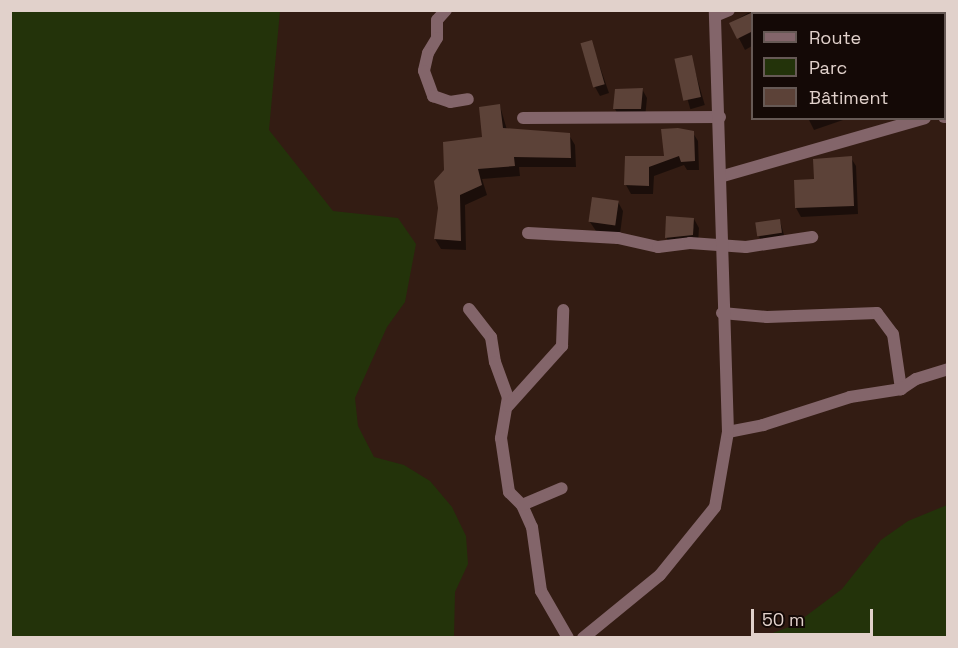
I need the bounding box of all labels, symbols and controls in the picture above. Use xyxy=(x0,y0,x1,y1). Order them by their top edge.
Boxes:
legend xyxy=(751,12,946,120)
text: Route xyxy=(809,26,861,49)
text: Parc xyxy=(809,56,847,79)
text: Bâtiment xyxy=(809,86,889,109)
scale bar xyxy=(754,597,876,635)
text: 50 m xyxy=(762,608,804,631)

